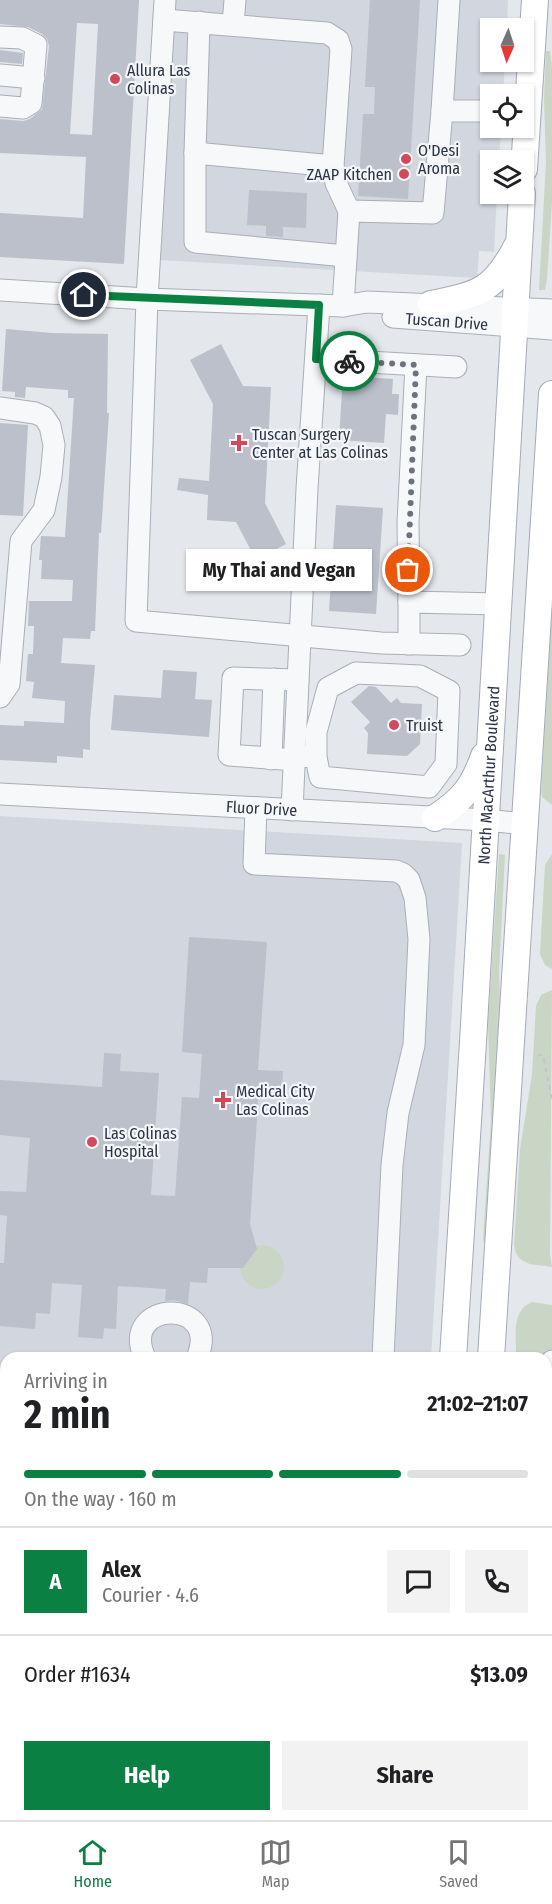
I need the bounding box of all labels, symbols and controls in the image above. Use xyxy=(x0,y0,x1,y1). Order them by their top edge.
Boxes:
north arrow xyxy=(480,18,534,72)
map controls xyxy=(480,18,534,204)
place label: Allura Las Colinas xyxy=(127,61,191,98)
marker: Allura Las Colinas xyxy=(108,72,122,86)
button: locate xyxy=(480,84,534,138)
place label: O'Desi Aroma xyxy=(418,141,460,178)
button: layers xyxy=(480,150,534,204)
marker: O'Desi Aroma xyxy=(399,152,413,166)
place label: ZAAP Kitchen xyxy=(306,165,392,184)
marker: ZAAP Kitchen xyxy=(397,167,411,181)
pin xyxy=(58,269,109,320)
icon: home xyxy=(67,278,100,311)
street label: Tuscan Drive xyxy=(405,309,489,334)
courier xyxy=(319,331,379,391)
icon: bike xyxy=(333,345,366,378)
place label: Tuscan Surgery Center at Las Colinas xyxy=(252,425,388,462)
marker: Tuscan Surgery Center at Las Colinas xyxy=(230,434,248,452)
pin xyxy=(382,544,433,595)
callout: My Thai and Vegan xyxy=(186,549,372,591)
icon: bag xyxy=(391,553,424,586)
text: My Thai and Vegan xyxy=(202,558,356,582)
street label: North MacArthur Boulevard xyxy=(474,685,504,865)
place label: Truist xyxy=(406,716,444,735)
marker: Truist xyxy=(387,718,401,732)
street label: Fluor Drive xyxy=(226,797,298,820)
place label: Medical City Las Colinas xyxy=(236,1082,316,1119)
marker: Medical City Las Colinas xyxy=(214,1091,232,1109)
place label: Las Colinas Hospital xyxy=(104,1124,177,1161)
marker: Las Colinas Hospital xyxy=(85,1135,99,1149)
text: Arriving in xyxy=(24,1369,108,1393)
text: 21:02–21:07 xyxy=(427,1390,528,1417)
text: 2 min xyxy=(24,1392,110,1438)
text: On the way · 160 m xyxy=(24,1487,177,1511)
button: chat xyxy=(387,1550,450,1613)
button: phone xyxy=(465,1550,528,1613)
text: Alex xyxy=(102,1556,141,1583)
text: A xyxy=(50,1568,61,1595)
text: Courier · 4.6 xyxy=(102,1583,199,1607)
text: Order #1634 xyxy=(24,1661,131,1688)
text: $13.09 xyxy=(470,1661,528,1688)
button: Help xyxy=(24,1741,270,1810)
button: Share xyxy=(282,1741,528,1810)
tab: Home xyxy=(74,1836,112,1891)
tab: Map xyxy=(259,1836,292,1891)
tab: Saved xyxy=(439,1836,478,1891)

